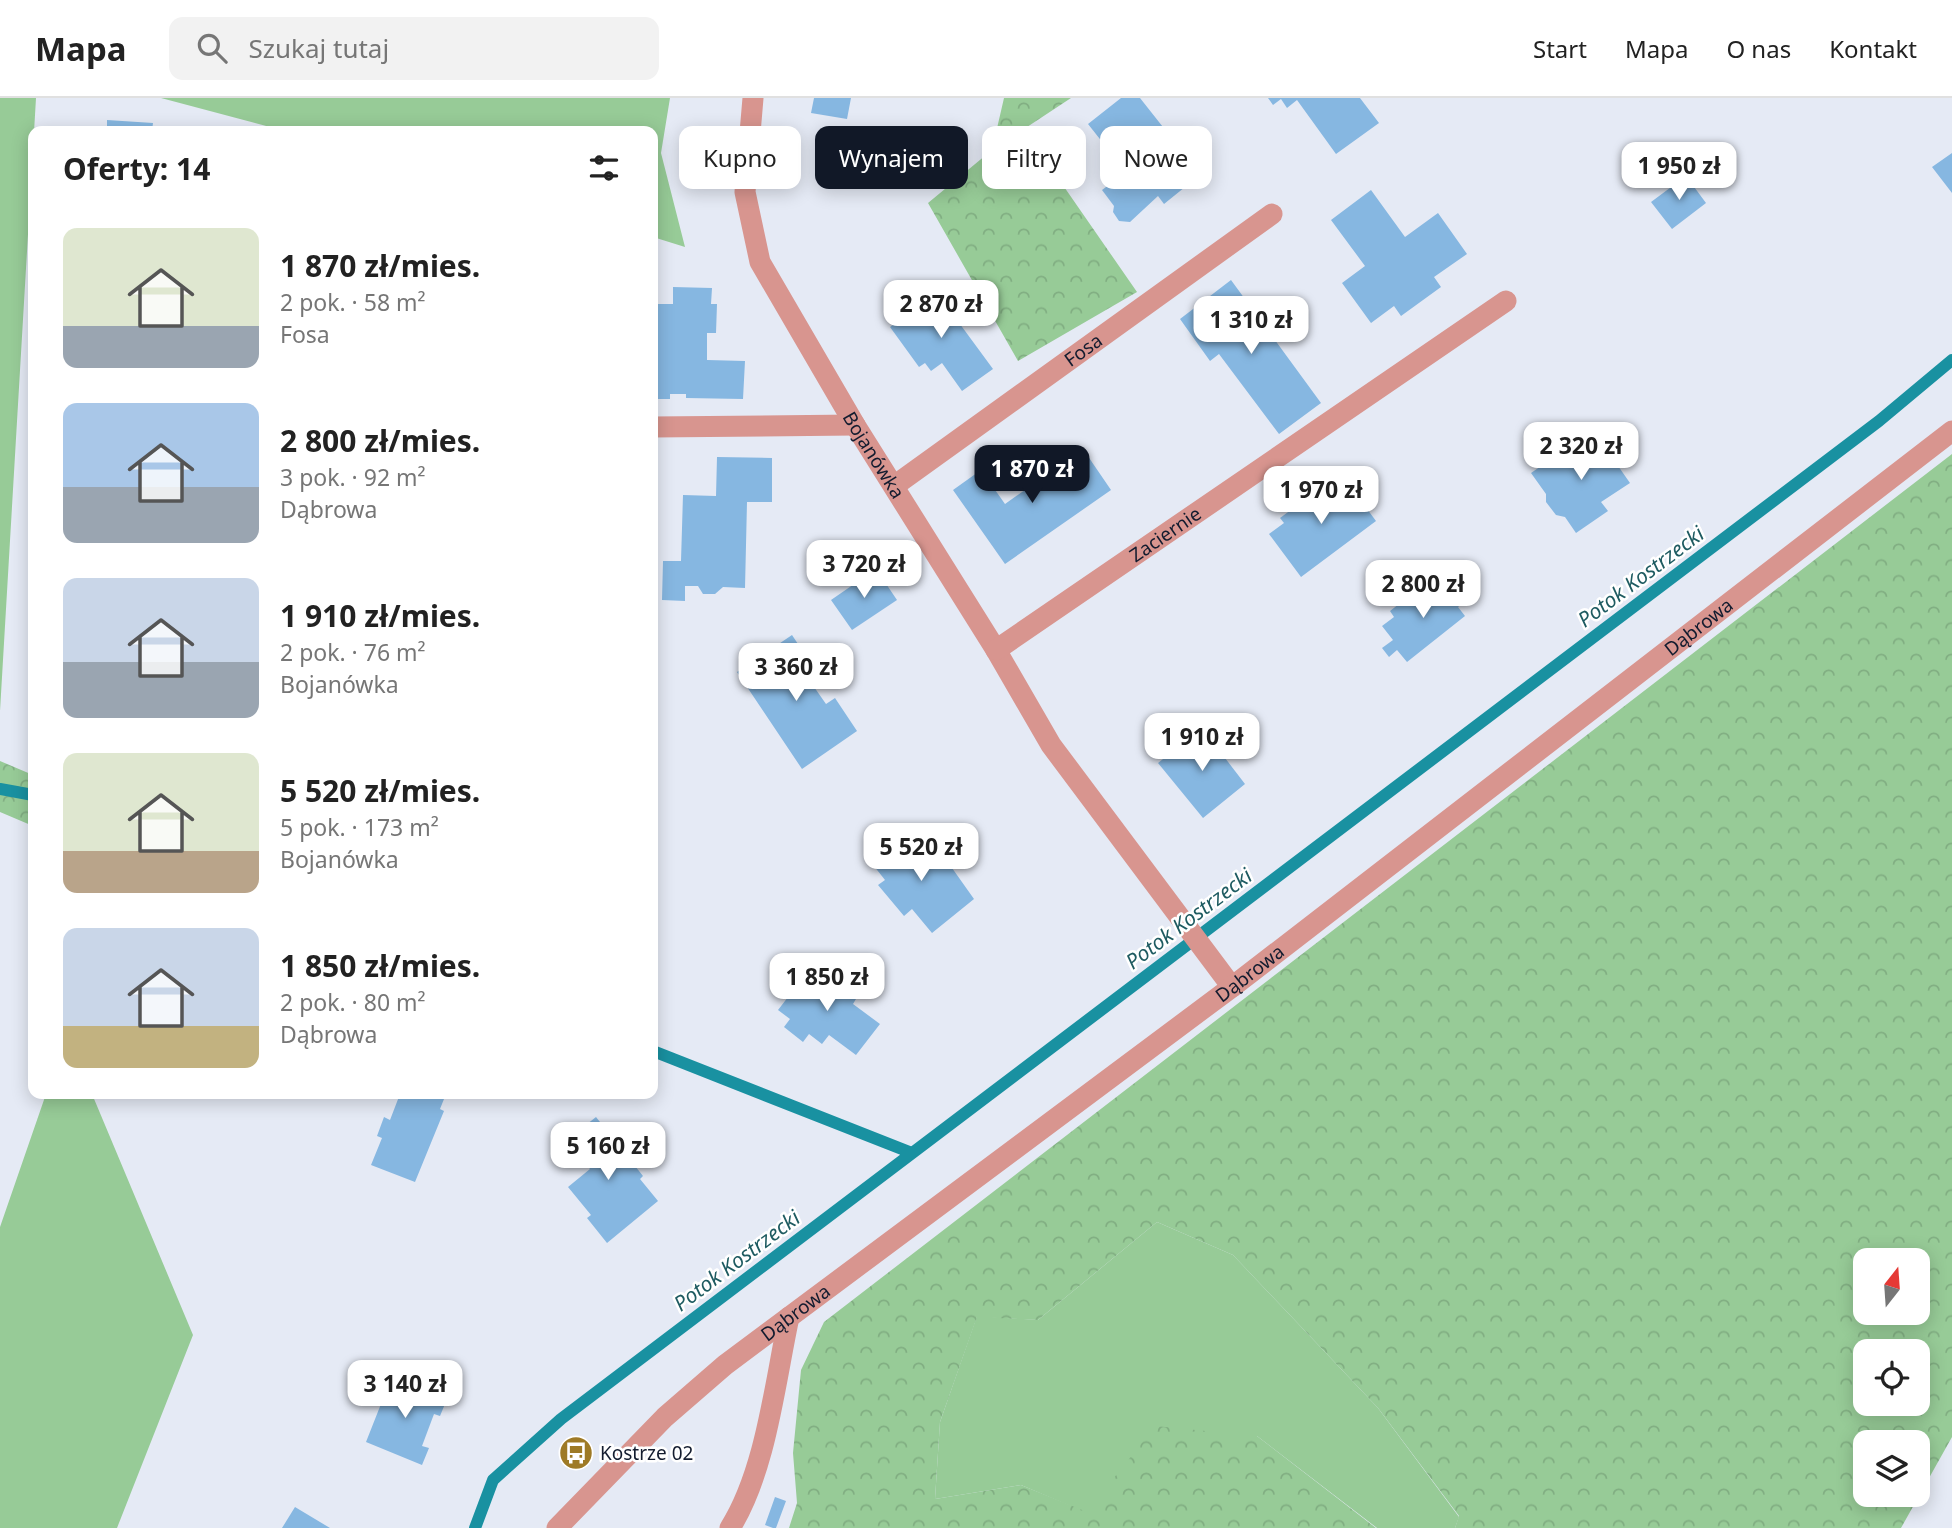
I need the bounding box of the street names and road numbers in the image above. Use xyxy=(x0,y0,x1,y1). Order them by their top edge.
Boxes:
street label: Fosa xyxy=(1059,327,1107,372)
street label: Bojanówka xyxy=(837,407,911,503)
street label: Zaciernie xyxy=(1124,500,1206,568)
street label: Dąbrowa xyxy=(1659,592,1738,662)
street label: Dąbrowa xyxy=(1210,938,1289,1008)
street label: Dąbrowa xyxy=(755,1278,835,1347)

